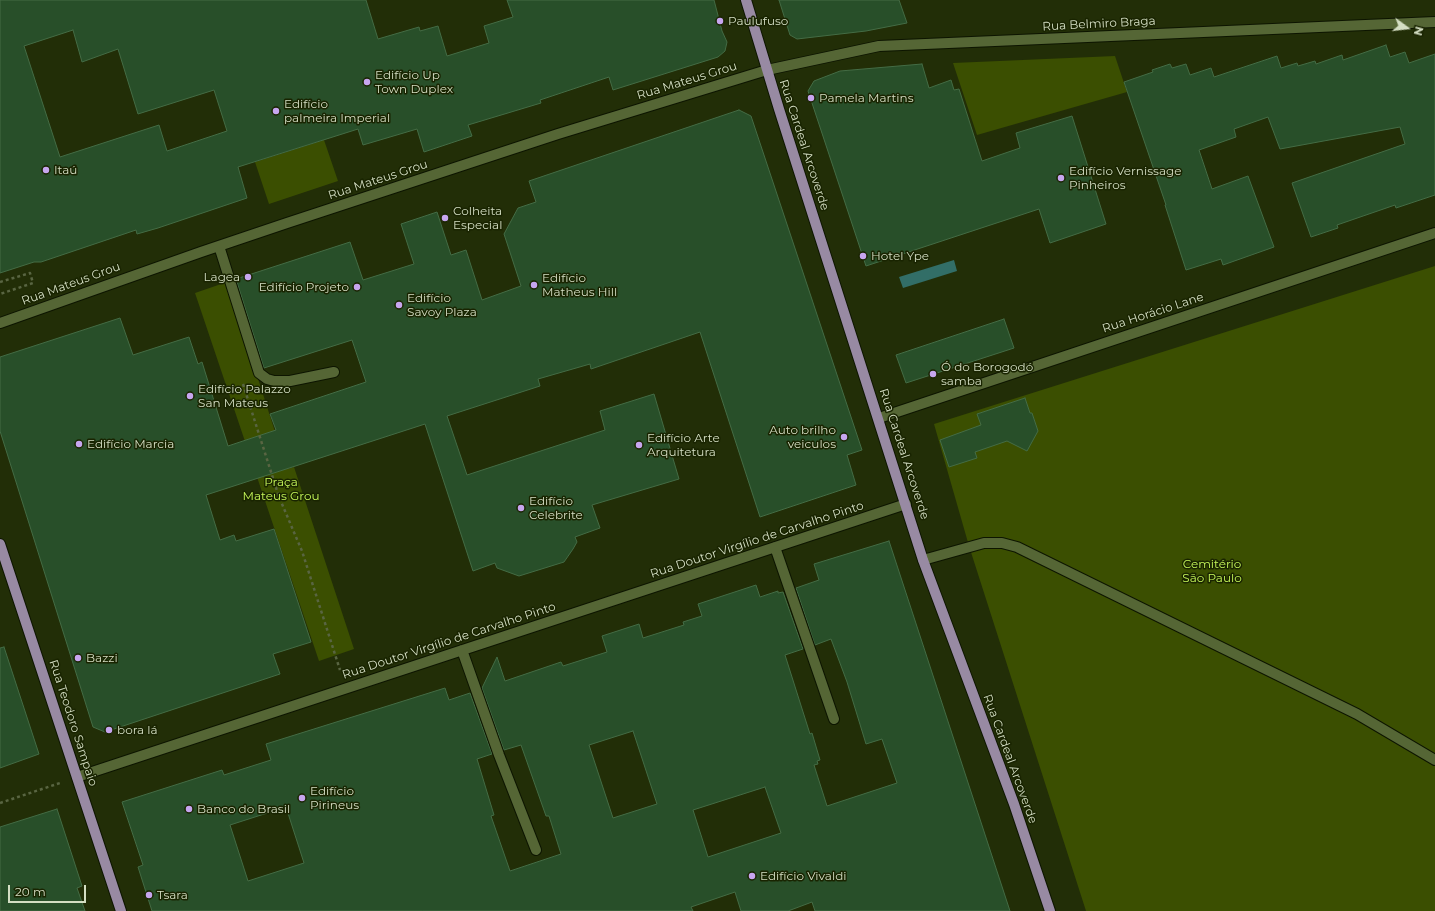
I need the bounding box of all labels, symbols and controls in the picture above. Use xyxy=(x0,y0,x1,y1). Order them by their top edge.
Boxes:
north arrow xyxy=(1387,8,1427,48)
place label: Paulufuso xyxy=(728,14,788,28)
street label: Rua Belmiro Braga xyxy=(1042,14,1156,34)
marker: Paulufuso xyxy=(715,16,725,26)
text: N xyxy=(1411,25,1427,37)
street label: Rua Mateus Grou xyxy=(635,59,739,103)
place label: Edifício Up Town Duplex xyxy=(375,68,453,96)
marker: Edifício Up Town Duplex xyxy=(362,77,372,87)
street label: Rua Cardeal Arcoverde xyxy=(776,78,832,212)
place label: Pamela Martins xyxy=(819,91,914,105)
marker: Pamela Martins xyxy=(806,93,816,103)
place label: Edifício palmeira Imperial xyxy=(284,97,390,125)
marker: Edifício palmeira Imperial xyxy=(271,106,281,116)
street label: Rua Mateus Grou xyxy=(326,157,430,203)
place label: Itaú xyxy=(54,163,77,177)
place label: Edifício Vernissage Pinheiros xyxy=(1069,164,1181,192)
marker: Itaú xyxy=(41,165,51,175)
marker: Edifício Vernissage Pinheiros xyxy=(1056,173,1066,183)
place label: Colheita Especial xyxy=(453,204,502,232)
marker: Colheita Especial xyxy=(440,213,450,223)
place label: Hotel Ype xyxy=(871,249,929,263)
marker: Hotel Ype xyxy=(858,251,868,261)
street label: Rua Mateus Grou xyxy=(20,259,122,309)
place label: Lagea xyxy=(203,270,240,284)
place label: Edifício Matheus Hill xyxy=(542,271,617,299)
marker: Lagea xyxy=(243,272,253,282)
place label: Edifício Projeto xyxy=(259,280,349,294)
marker: Edifício Matheus Hill xyxy=(529,280,539,290)
marker: Edifício Projeto xyxy=(352,282,362,292)
street label: Rua Horácio Lane xyxy=(1101,290,1205,336)
place label: Edifício Savoy Plaza xyxy=(407,291,477,319)
marker: Edifício Savoy Plaza xyxy=(394,300,404,310)
place label: Ó do Borogodó samba xyxy=(941,360,1033,388)
marker: Ó do Borogodó samba xyxy=(928,369,938,379)
place label: Edifício Palazzo San Mateus xyxy=(198,382,291,410)
street label: Rua Cardeal Arcoverde xyxy=(876,387,932,521)
marker: Edifício Palazzo San Mateus xyxy=(185,391,195,401)
place label: Auto brilho veiculos xyxy=(769,423,836,451)
place label: Edifício Arte Arquitetura xyxy=(647,431,720,459)
marker: Auto brilho veiculos xyxy=(839,432,849,442)
place label: Edifício Marcia xyxy=(87,437,174,451)
marker: Edifício Marcia xyxy=(74,439,84,449)
marker: Edifício Arte Arquitetura xyxy=(634,440,644,450)
park label: Praça Mateus Grou xyxy=(242,475,320,503)
place label: Edifício Celebrite xyxy=(529,494,583,522)
street label: Rua Doutor Virgílio de Carvalho Pinto xyxy=(648,499,866,581)
marker: Edifício Celebrite xyxy=(516,503,526,513)
park label: Cemitério São Paulo xyxy=(1182,557,1242,585)
street label: Rua Doutor Virgílio de Carvalho Pinto xyxy=(340,600,558,682)
place label: Bazzi xyxy=(86,651,118,665)
marker: Bazzi xyxy=(73,653,83,663)
street label: Rua Teodoro Sampaio xyxy=(46,658,100,788)
street label: Rua Cardeal Arcoverde xyxy=(980,692,1040,826)
place label: bora lá xyxy=(117,723,158,737)
marker: bora lá xyxy=(104,725,114,735)
place label: Edifício Pirineus xyxy=(310,784,359,812)
marker: Edifício Pirineus xyxy=(297,793,307,803)
place label: Banco do Brasil xyxy=(197,802,290,816)
marker: Banco do Brasil xyxy=(184,804,194,814)
place label: Edifício Vivaldi xyxy=(760,869,846,883)
marker: Edifício Vivaldi xyxy=(747,871,757,881)
scale bar xyxy=(10,877,88,903)
text: 20 m xyxy=(15,884,46,899)
place label: Tsara xyxy=(157,888,188,902)
marker: Tsara xyxy=(144,890,154,900)

